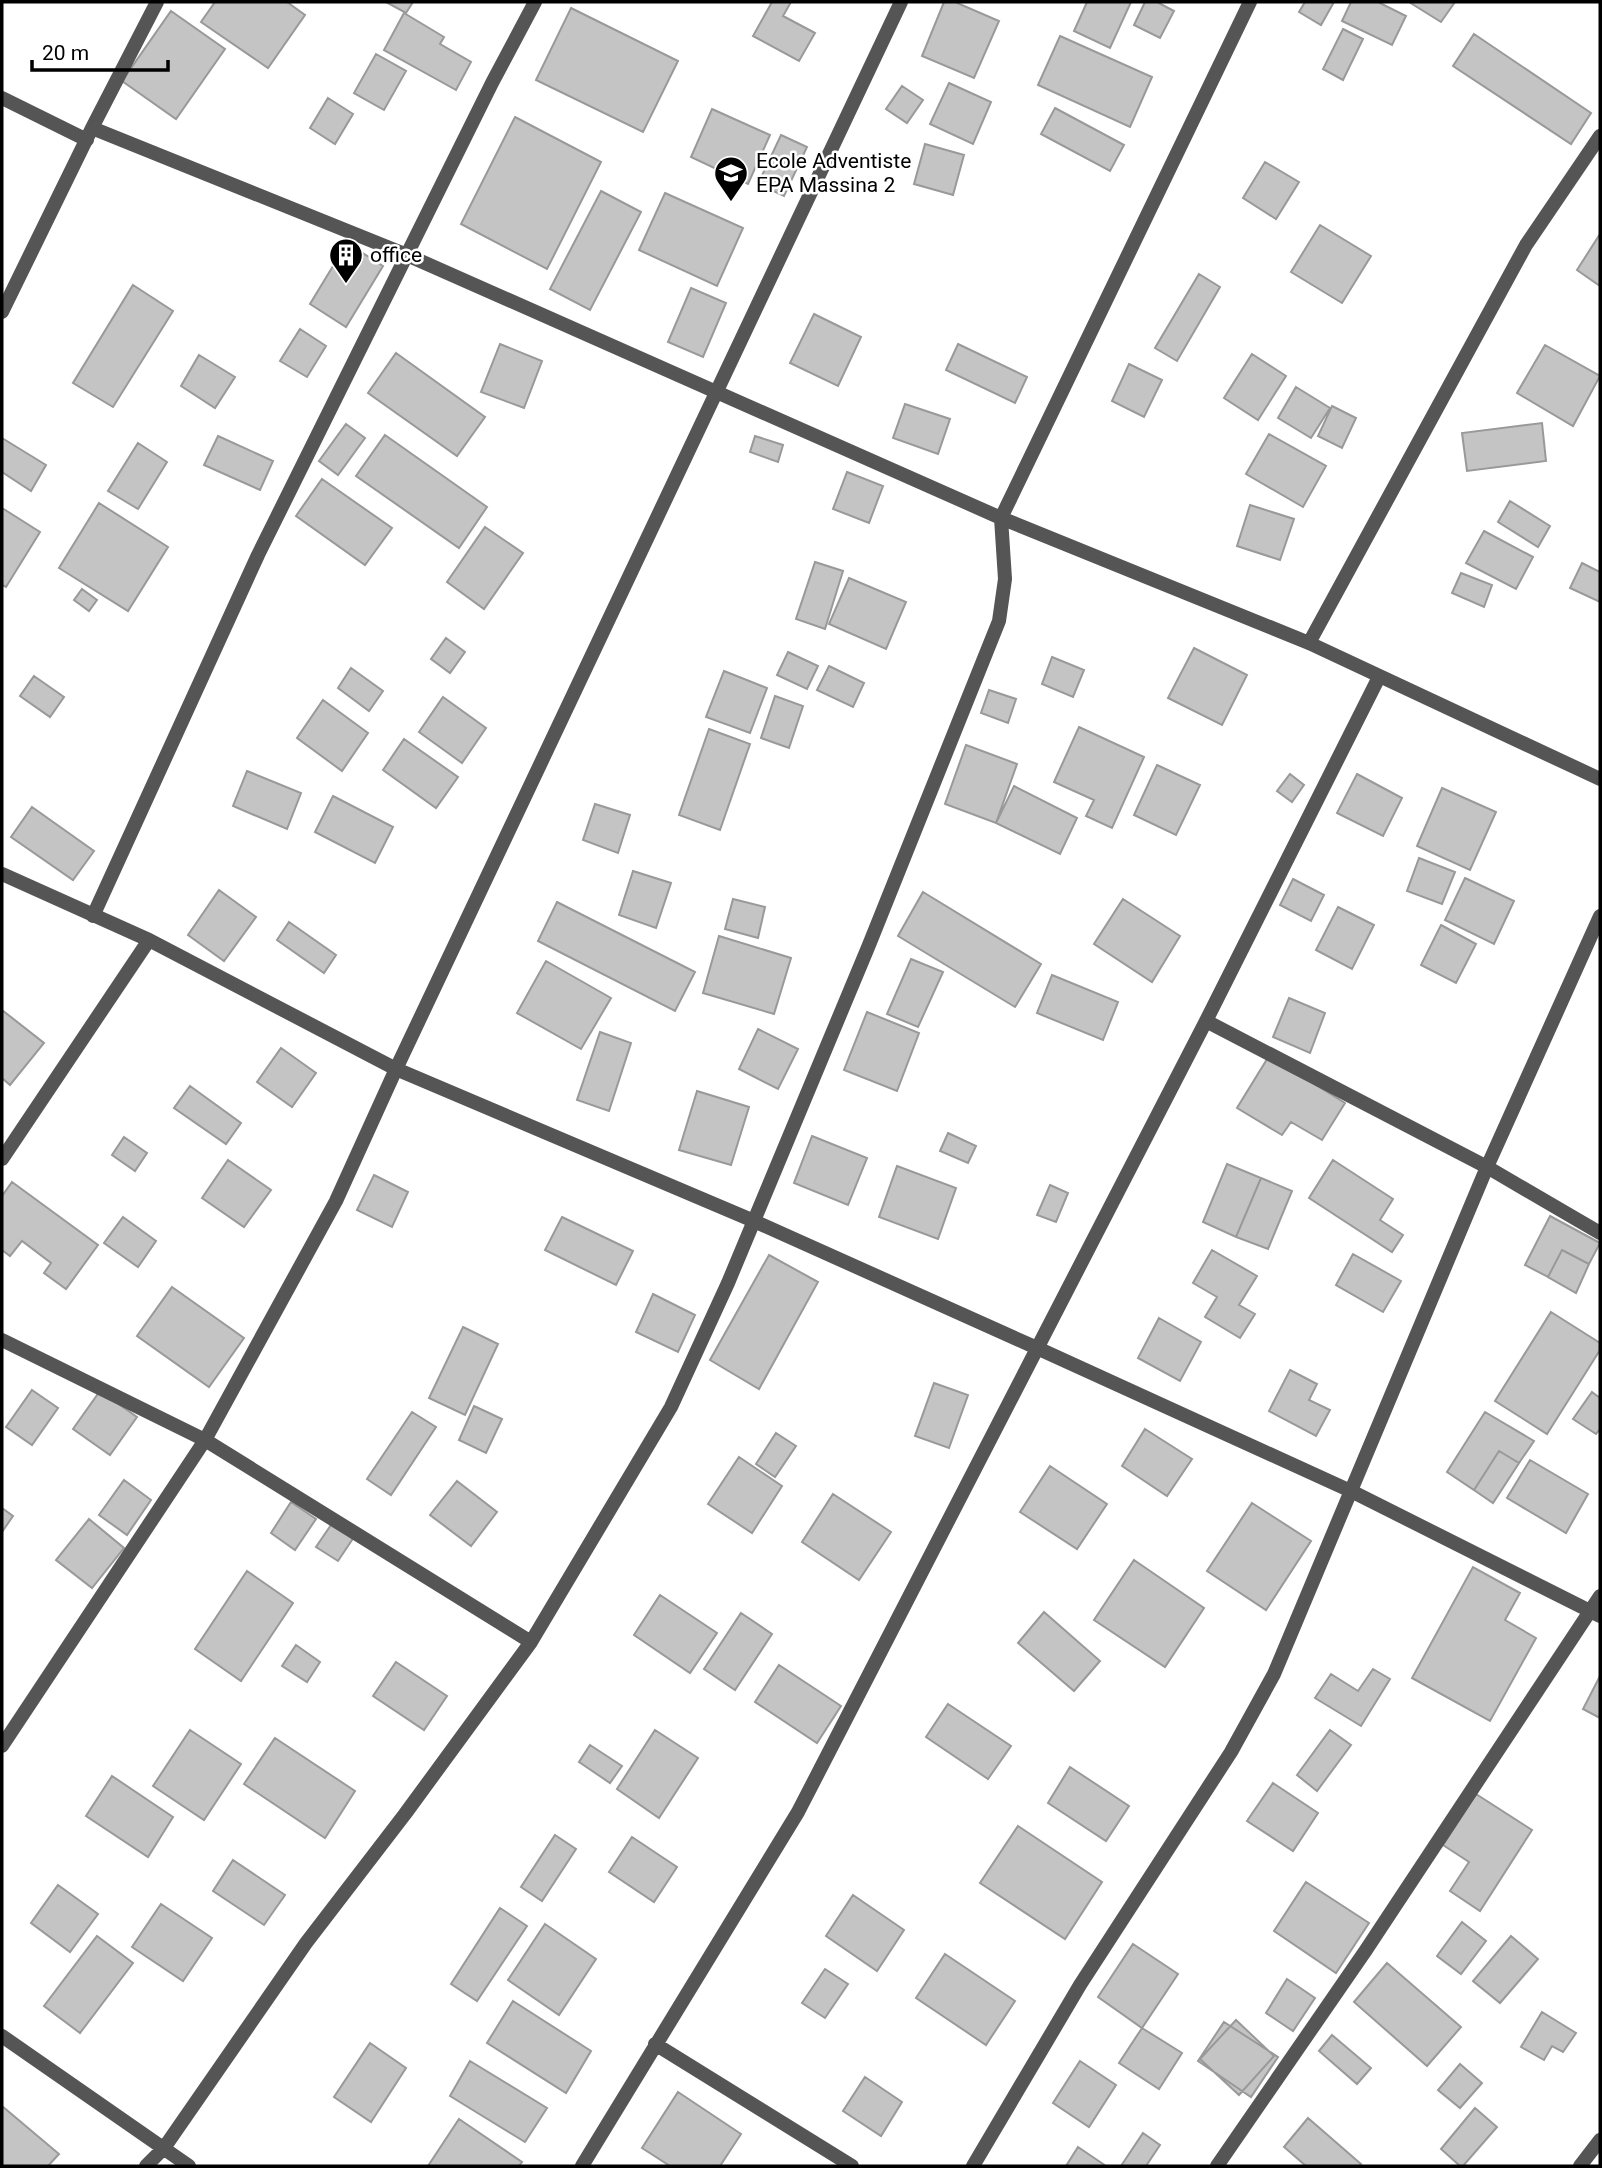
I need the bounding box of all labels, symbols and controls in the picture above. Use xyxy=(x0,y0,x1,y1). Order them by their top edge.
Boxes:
scale bar xyxy=(32,28,168,72)
text: 20 m xyxy=(42,41,89,65)
place label: Ecole Adventiste EPA Massina 2 xyxy=(756,149,911,197)
school or university icon: Ecole Adventiste EPA Massina 2 xyxy=(712,154,750,203)
building icon: office xyxy=(327,236,365,285)
place label: office xyxy=(370,243,422,267)

